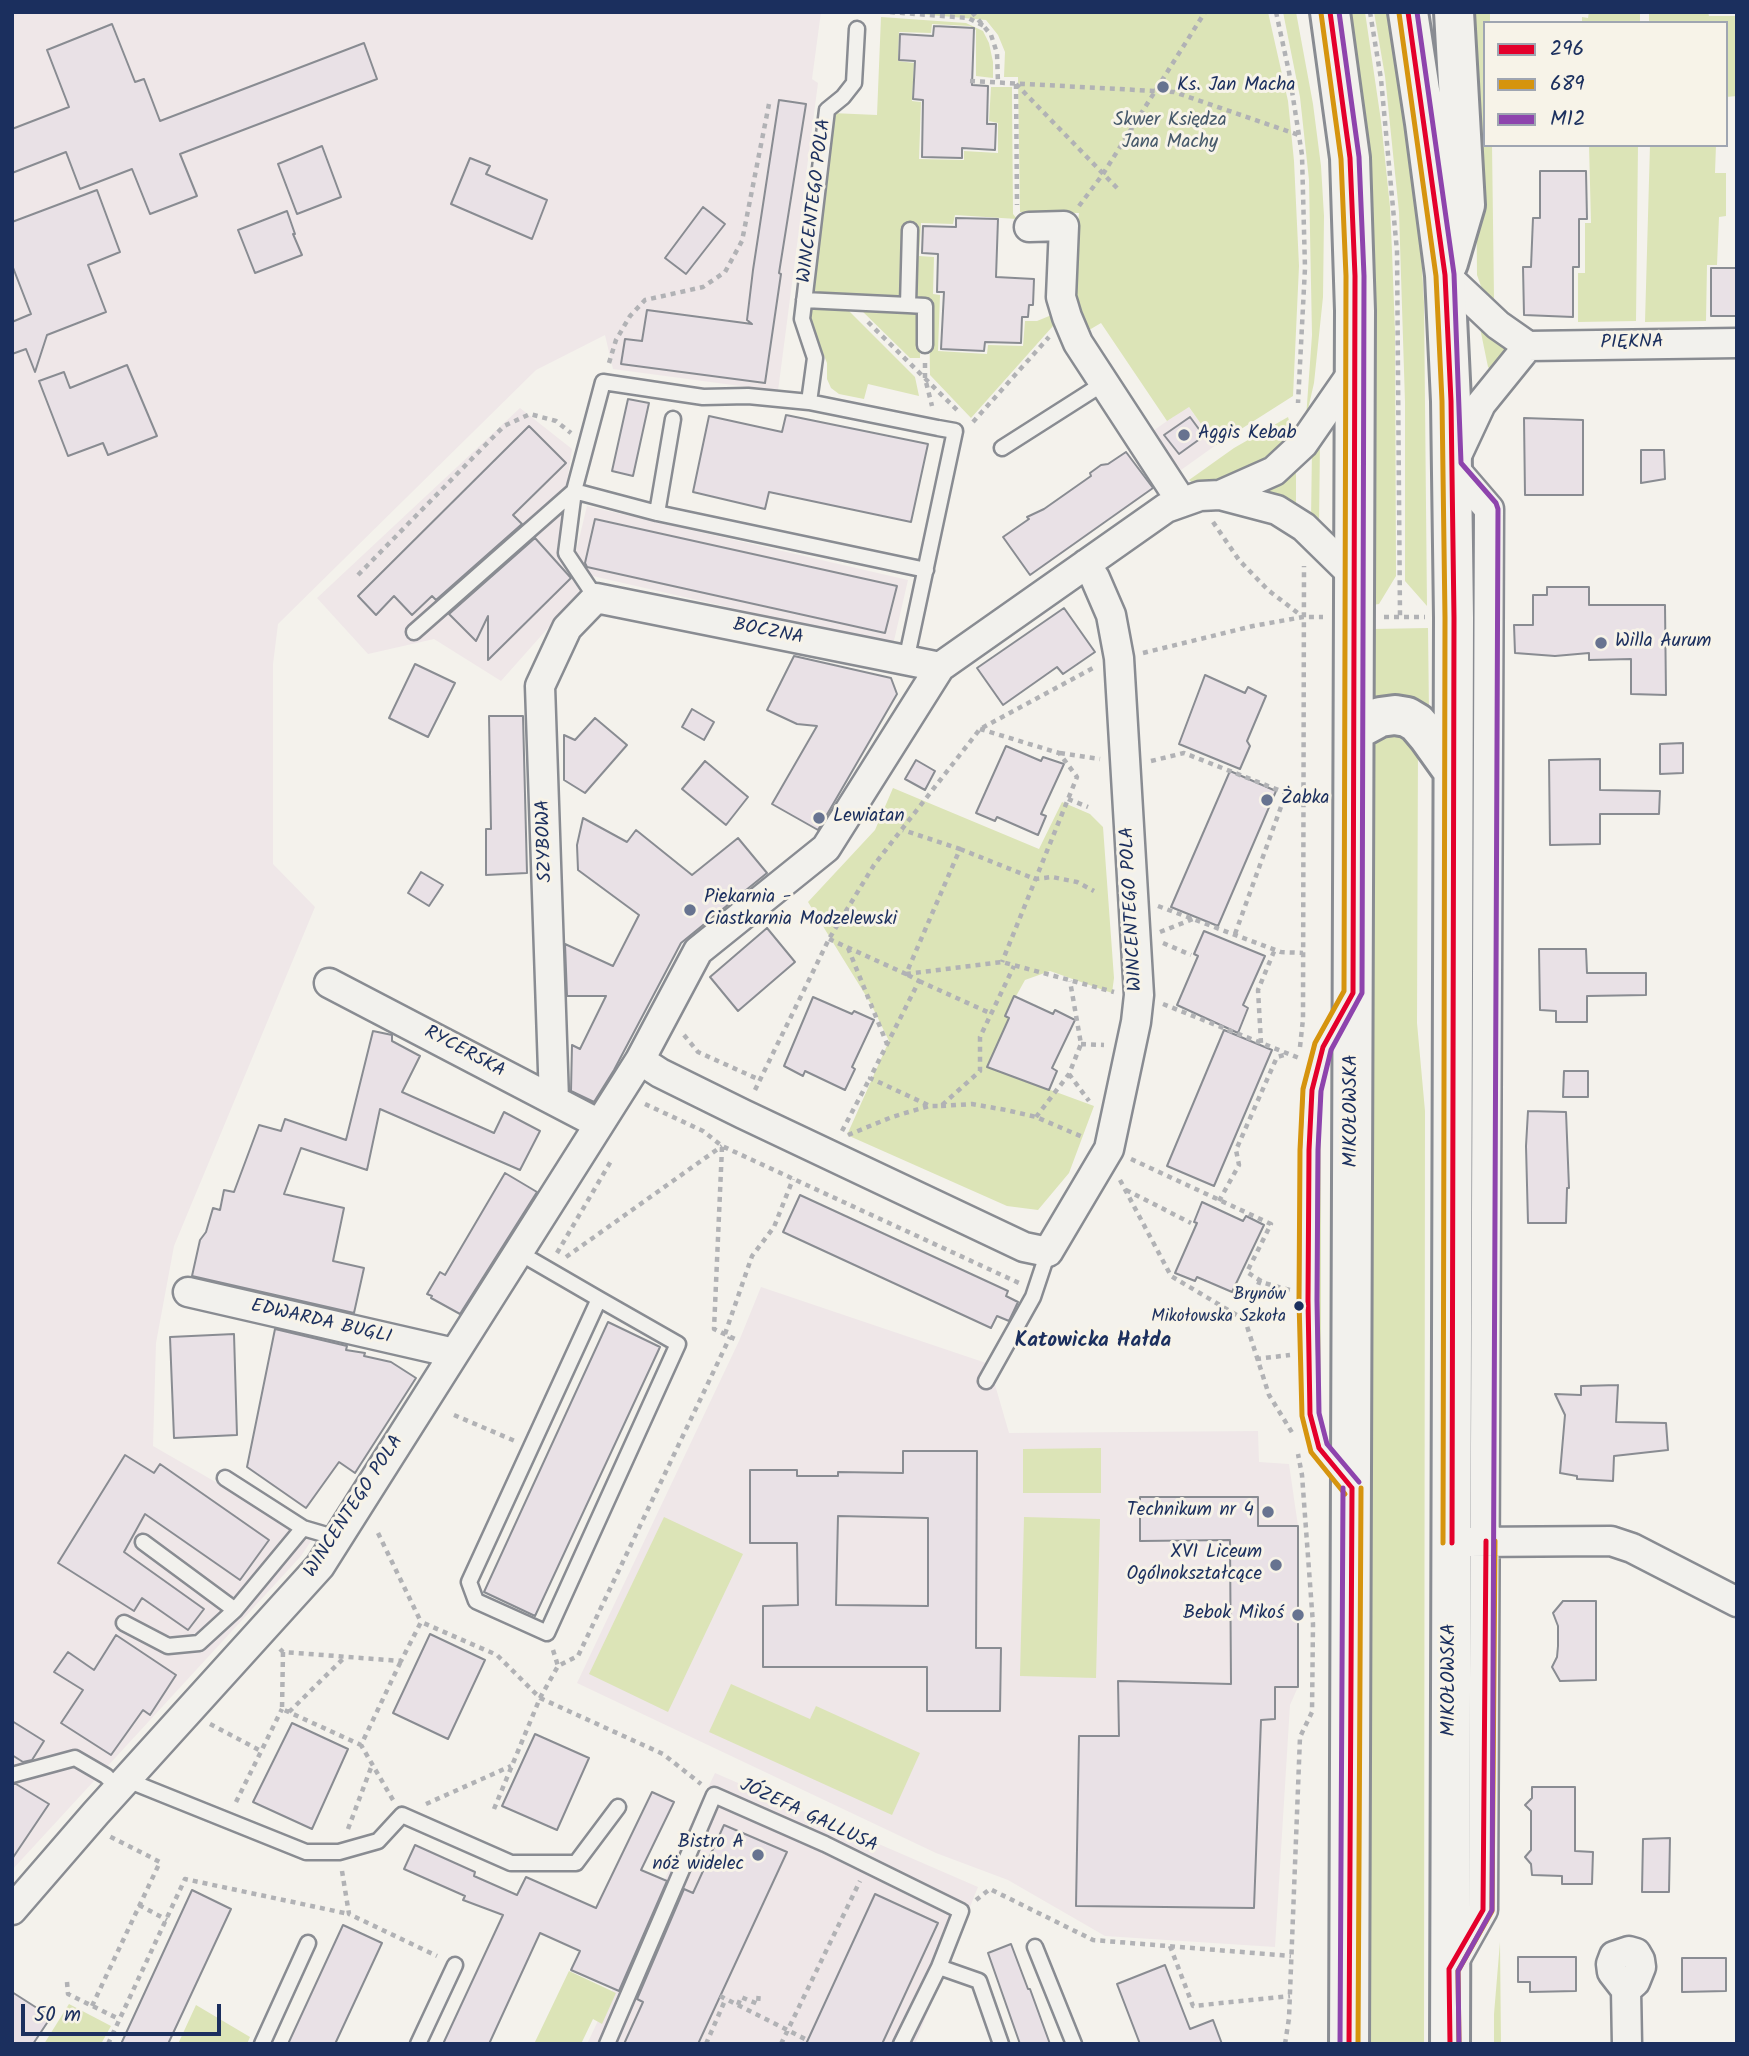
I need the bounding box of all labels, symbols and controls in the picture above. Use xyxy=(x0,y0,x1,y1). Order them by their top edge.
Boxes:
legend xyxy=(1483,21,1728,147)
text: 296 xyxy=(1550,33,1584,66)
text: 689 xyxy=(1550,68,1585,101)
place label: Ks. Jan Macha xyxy=(1177,76,1295,98)
marker: Ks. Jan Macha xyxy=(1155,79,1171,95)
text: M12 xyxy=(1550,103,1585,136)
park label: Skwer Księdza Jana Machy xyxy=(1113,111,1227,155)
street label: WINCENTEGO POLA xyxy=(795,118,837,284)
street label: PIĘKNA xyxy=(1600,332,1664,356)
place label: Aggis Kebab xyxy=(1198,424,1296,446)
marker: Aggis Kebab xyxy=(1176,427,1192,443)
street label: BOCZNA xyxy=(731,615,805,651)
place label: Willa Aurum xyxy=(1615,632,1711,654)
marker: Willa Aurum xyxy=(1593,635,1609,651)
place label: Żabka xyxy=(1281,789,1329,811)
marker: Żabka xyxy=(1259,792,1275,808)
street label: SZYBOWA xyxy=(533,799,559,883)
place label: Lewiatan xyxy=(833,807,905,829)
marker: Lewiatan xyxy=(811,810,827,826)
street label: WINCENTEGO POLA xyxy=(1117,826,1149,992)
place label: Piekarnia - Ciastkarnia Modzelewski xyxy=(704,888,897,932)
marker: Piekarnia - Ciastkarnia Modzelewski xyxy=(682,902,698,918)
street label: RYCERSKA xyxy=(420,1022,508,1084)
street label: MIKOŁOWSKA xyxy=(1342,1055,1364,1167)
place label: Brynów Mikołowska Szkoła xyxy=(1151,1286,1286,1326)
street label: EDWARDA BUGLI xyxy=(248,1296,394,1350)
marker: Brynów Mikołowska Szkoła xyxy=(1292,1299,1306,1313)
district label: Katowicka Hałda xyxy=(1015,1329,1171,1355)
street label: WINCENTEGO POLA xyxy=(301,1432,409,1582)
place label: Technikum nr 4 xyxy=(1127,1501,1254,1523)
marker: Technikum nr 4 xyxy=(1260,1504,1276,1520)
place label: XVI Liceum Ogólnokształcące xyxy=(1126,1543,1262,1587)
marker: XVI Liceum Ogólnokształcące xyxy=(1268,1557,1284,1573)
place label: Bebok Mikoś xyxy=(1183,1604,1284,1626)
marker: Bebok Mikoś xyxy=(1290,1607,1306,1623)
street label: MIKOŁOWSKA xyxy=(1440,1624,1462,1736)
street label: JÓZEFA GALLUSA xyxy=(735,1775,881,1859)
place label: Bistro A nóż widelec xyxy=(652,1833,744,1877)
marker: Bistro A nóż widelec xyxy=(750,1847,766,1863)
scale bar xyxy=(24,1990,224,2034)
text: 50 m xyxy=(34,1999,81,2032)

